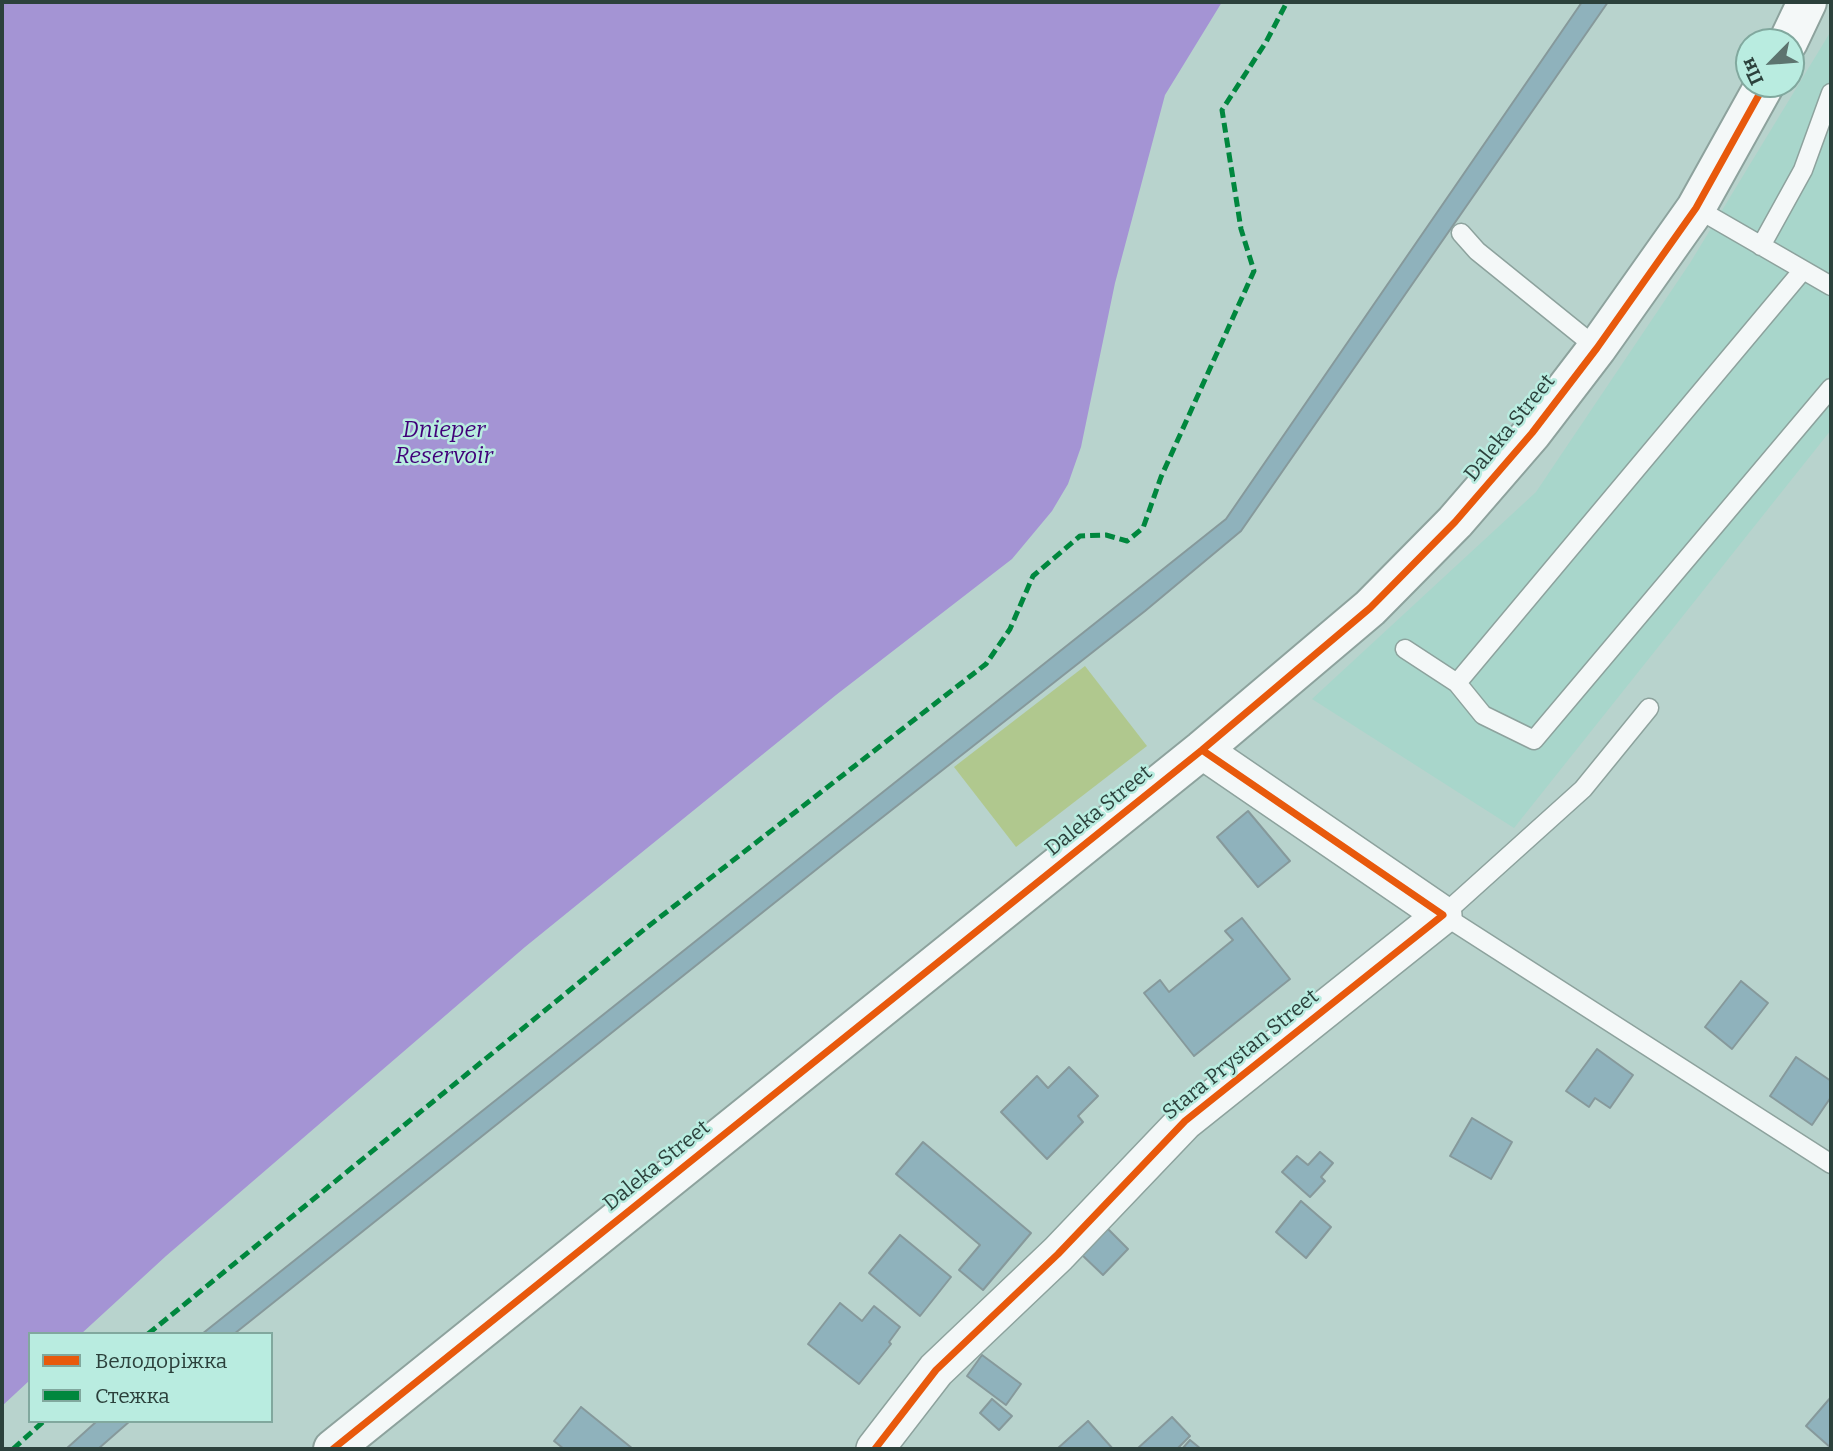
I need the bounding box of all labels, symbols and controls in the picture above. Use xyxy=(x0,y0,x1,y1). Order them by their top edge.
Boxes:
north arrow xyxy=(1735,28,1805,98)
text: Пн xyxy=(1736,54,1769,89)
street label: Daleka Street xyxy=(1459,370,1561,486)
water label: Dnieper Reservoir xyxy=(395,417,493,471)
street label: Daleka Street xyxy=(1041,760,1157,862)
street label: Stara Prystan Street xyxy=(1158,984,1324,1126)
street label: Daleka Street xyxy=(599,1115,715,1217)
legend xyxy=(28,1332,273,1423)
text: Велодоріжка xyxy=(95,1348,227,1374)
text: Стежка xyxy=(95,1383,170,1409)

